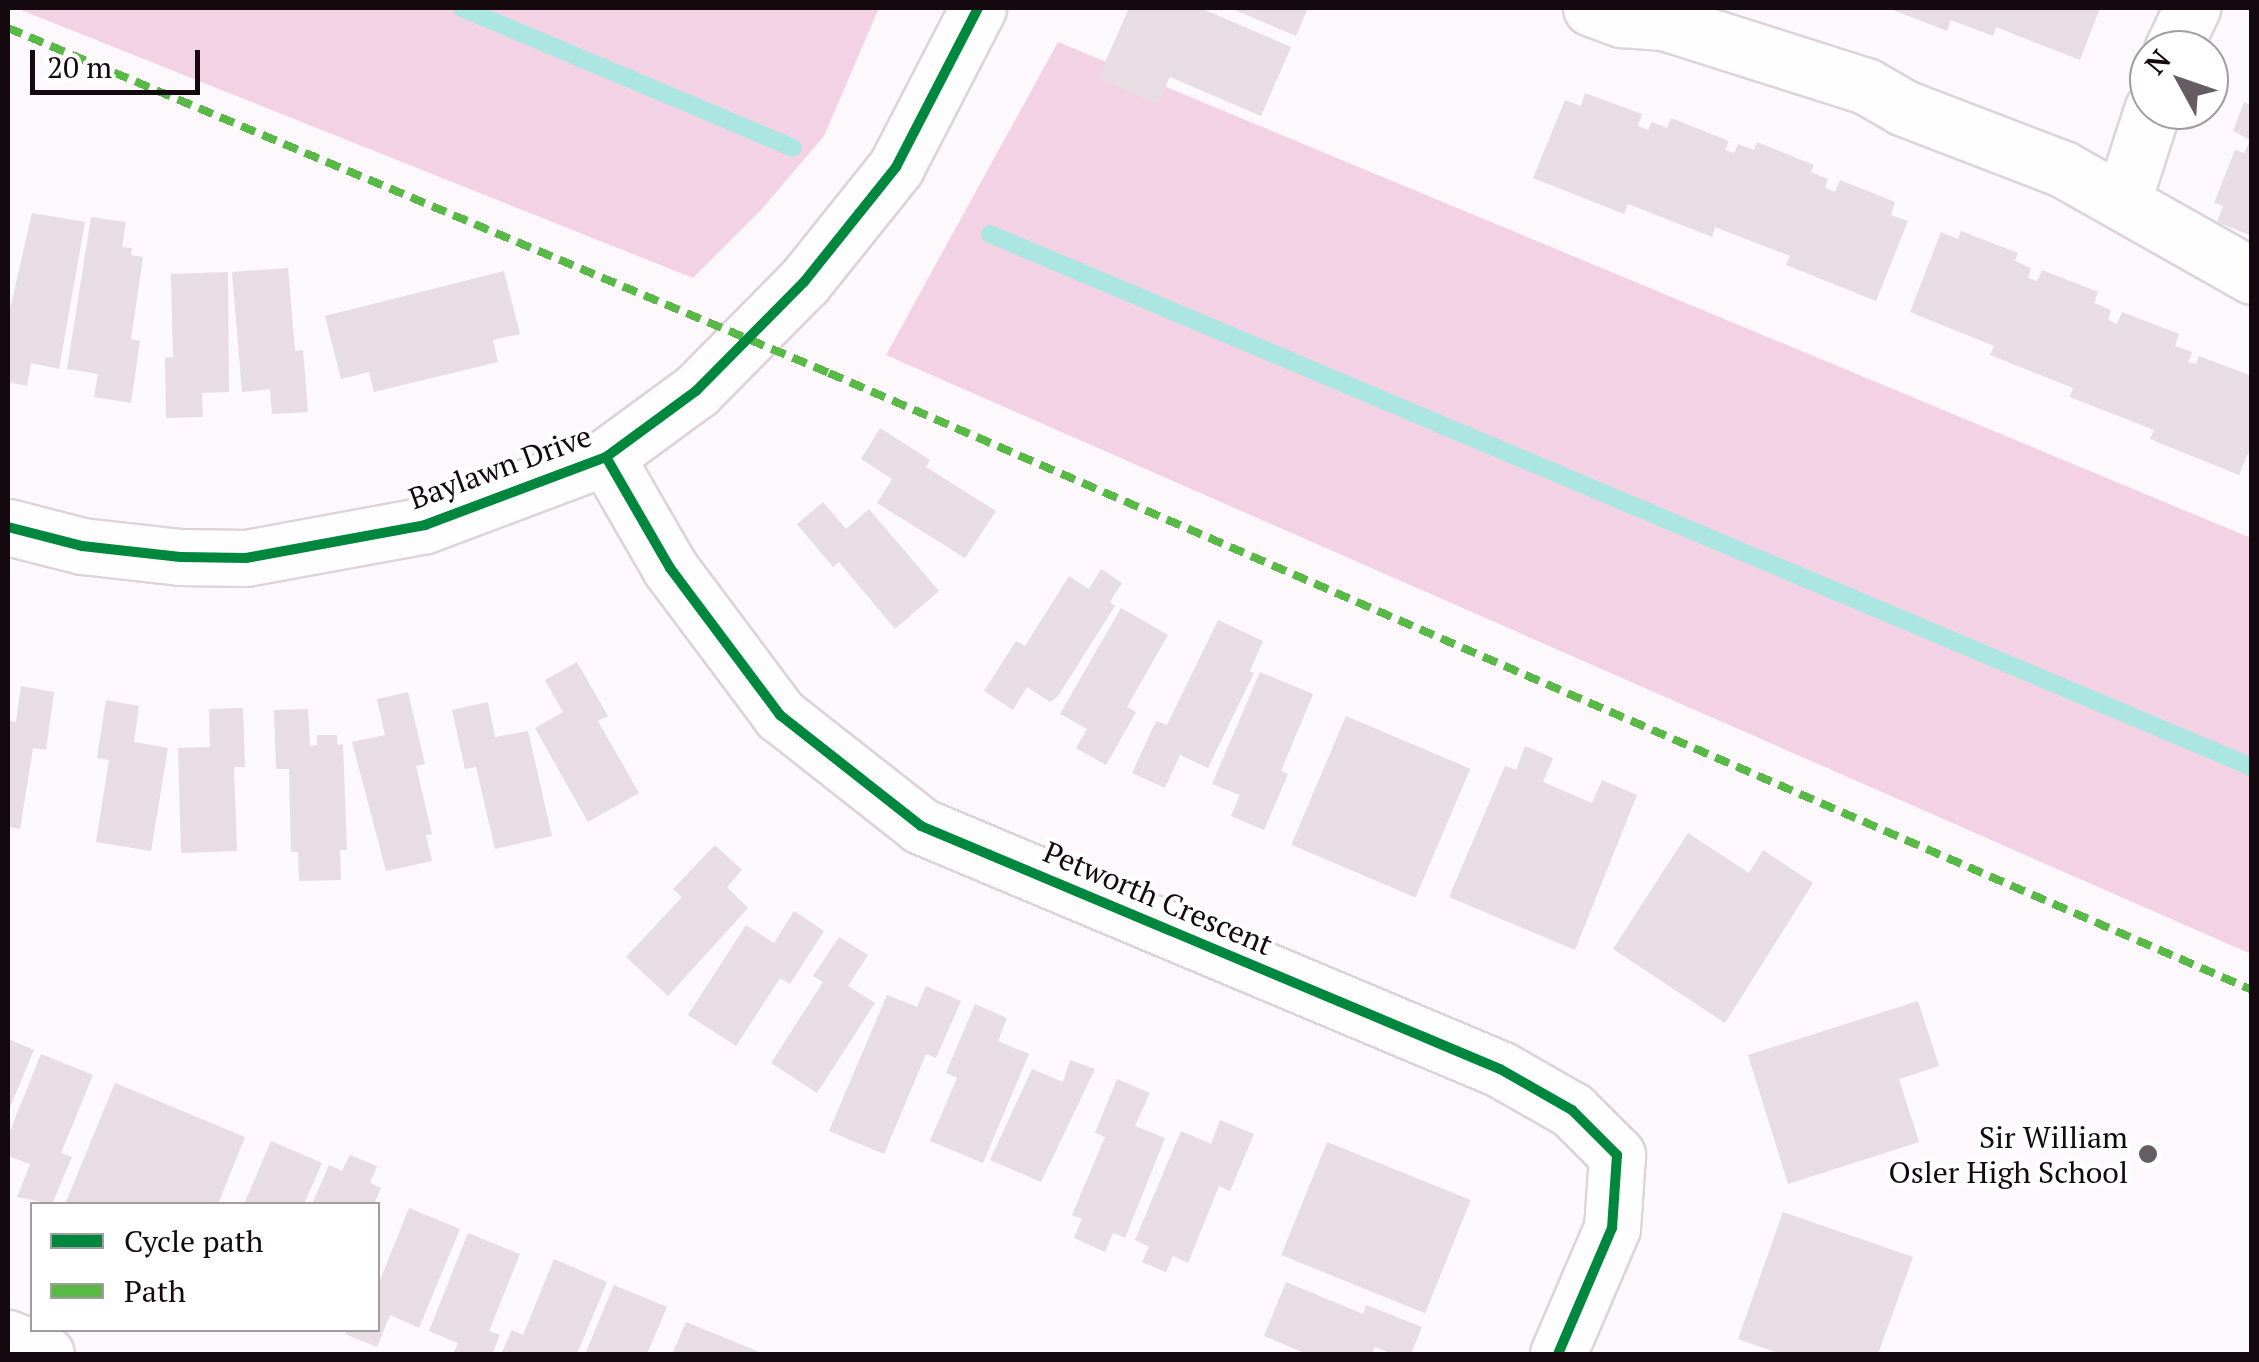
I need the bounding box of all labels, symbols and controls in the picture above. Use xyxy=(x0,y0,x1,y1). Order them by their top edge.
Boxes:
scale bar xyxy=(35,30,205,92)
north arrow xyxy=(2129,30,2229,130)
text: N xyxy=(2136,42,2178,82)
text: 20 m xyxy=(47,47,112,87)
street label: Baylawn Drive xyxy=(404,417,596,517)
street label: Petworth Crescent xyxy=(1038,834,1278,962)
place label: Sir William Osler High School xyxy=(1888,1119,2128,1190)
marker: Sir William Osler High School xyxy=(2137,1143,2159,1165)
legend xyxy=(30,1202,380,1332)
text: Cycle path xyxy=(124,1221,263,1261)
text: Path xyxy=(124,1271,186,1311)

